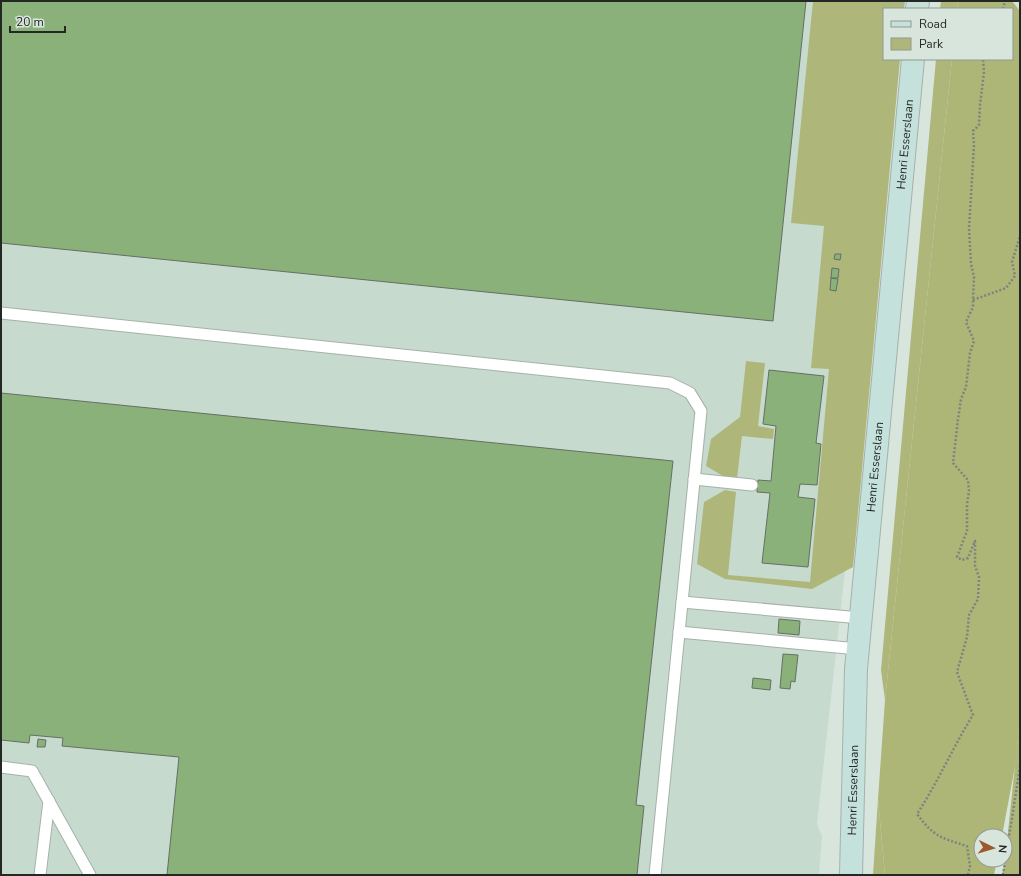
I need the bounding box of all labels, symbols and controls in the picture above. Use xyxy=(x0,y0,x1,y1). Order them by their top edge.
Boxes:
scale bar xyxy=(10,8,65,34)
legend xyxy=(883,8,1013,60)
text: 20 m xyxy=(16,14,44,30)
text: Road xyxy=(919,16,947,32)
text: Park xyxy=(919,36,944,52)
street label: Henri Esserslaan xyxy=(893,99,917,190)
street label: Henri Esserslaan xyxy=(863,421,887,513)
street label: Henri Esserslaan xyxy=(844,745,862,835)
north arrow xyxy=(973,828,1013,868)
text: N xyxy=(995,844,1010,854)

